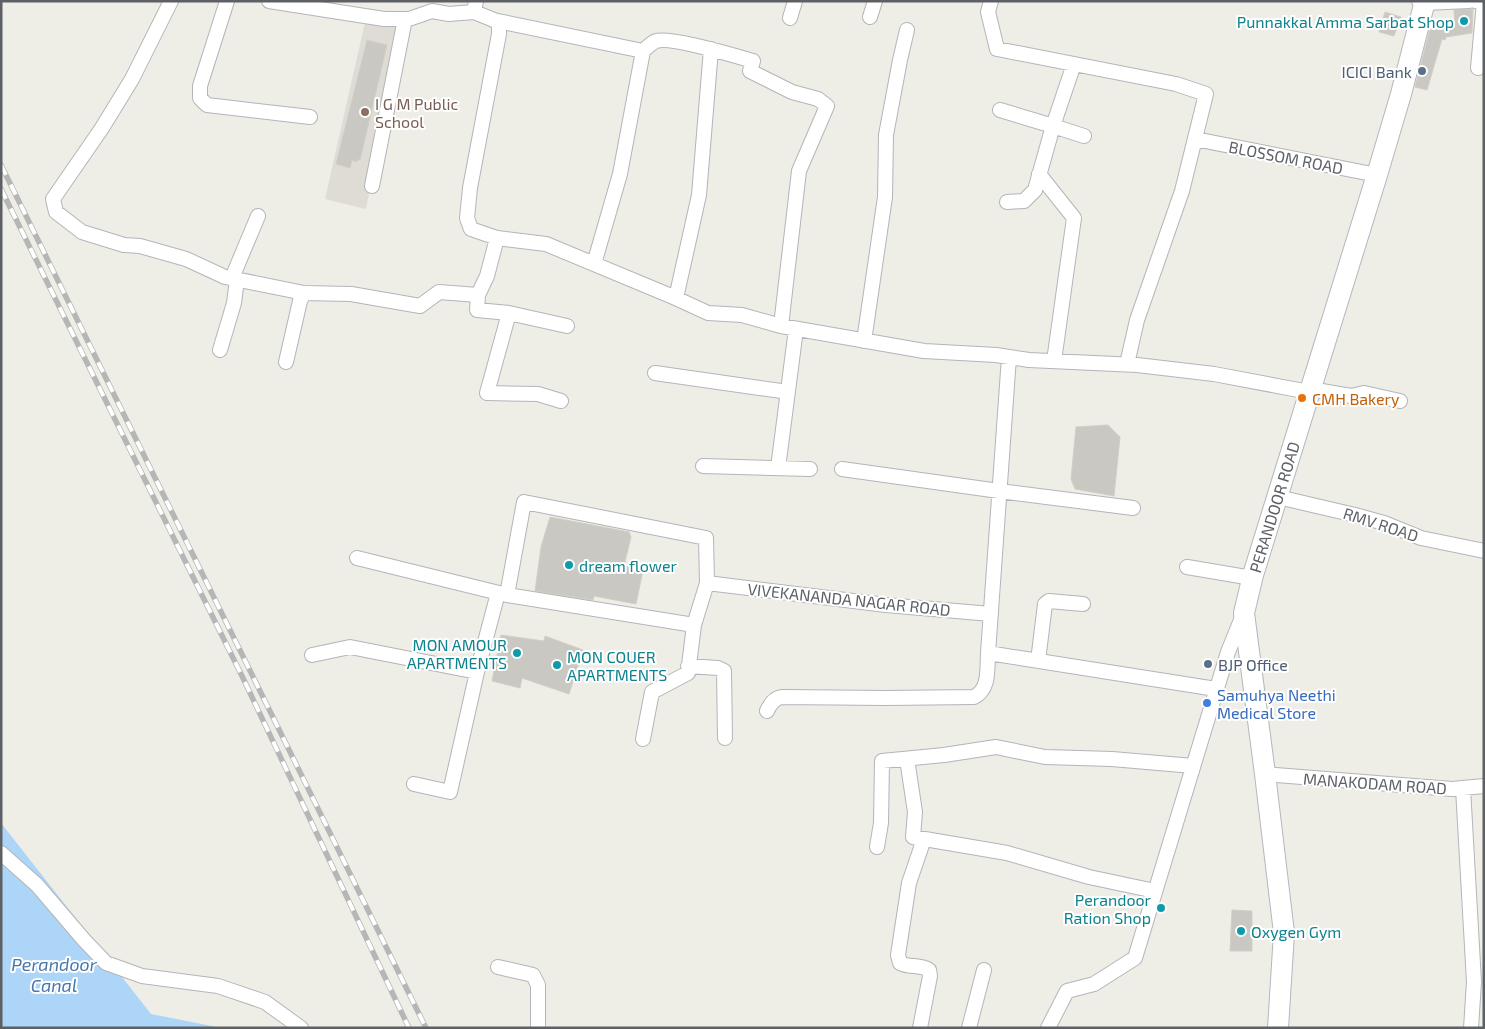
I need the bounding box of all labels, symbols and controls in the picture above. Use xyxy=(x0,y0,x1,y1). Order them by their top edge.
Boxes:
place label: Punnakkal Amma Sarbat Shop xyxy=(1237,12,1454,31)
marker: Punnakkal Amma Sarbat Shop xyxy=(1458,15,1470,27)
place label: ICICI Bank xyxy=(1341,62,1412,81)
marker: ICICI Bank xyxy=(1416,65,1428,77)
place label: I G M Public School xyxy=(375,94,458,131)
marker: I G M Public School xyxy=(359,106,371,118)
street label: BLOSSOM ROAD xyxy=(1227,137,1345,177)
place label: CMH Bakery xyxy=(1312,389,1400,408)
marker: CMH Bakery xyxy=(1296,392,1308,404)
street label: PERANDOOR ROAD xyxy=(1245,439,1303,575)
street label: RMV ROAD xyxy=(1341,503,1421,545)
place label: dream flower xyxy=(579,556,678,575)
marker: dream flower xyxy=(563,559,575,571)
street label: VIVEKANANDA NAGAR ROAD xyxy=(747,579,951,619)
place label: MON AMOUR APARTMENTS xyxy=(407,635,507,672)
marker: MON AMOUR APARTMENTS xyxy=(511,647,523,659)
place label: MON COUER APARTMENTS xyxy=(567,647,667,684)
place label: BJP Office xyxy=(1218,655,1288,674)
marker: BJP Office xyxy=(1202,658,1214,670)
marker: MON COUER APARTMENTS xyxy=(551,659,563,671)
place label: Samuhya Neethi Medical Store xyxy=(1217,685,1336,722)
marker: Samuhya Neethi Medical Store xyxy=(1201,697,1213,709)
street label: MANAKODAM ROAD xyxy=(1302,768,1448,798)
place label: Perandoor Ration Shop xyxy=(1064,890,1152,927)
marker: Perandoor Ration Shop xyxy=(1155,902,1167,914)
place label: Oxygen Gym xyxy=(1251,922,1341,941)
marker: Oxygen Gym xyxy=(1235,925,1247,937)
water label: Perandoor Canal xyxy=(11,953,98,996)

